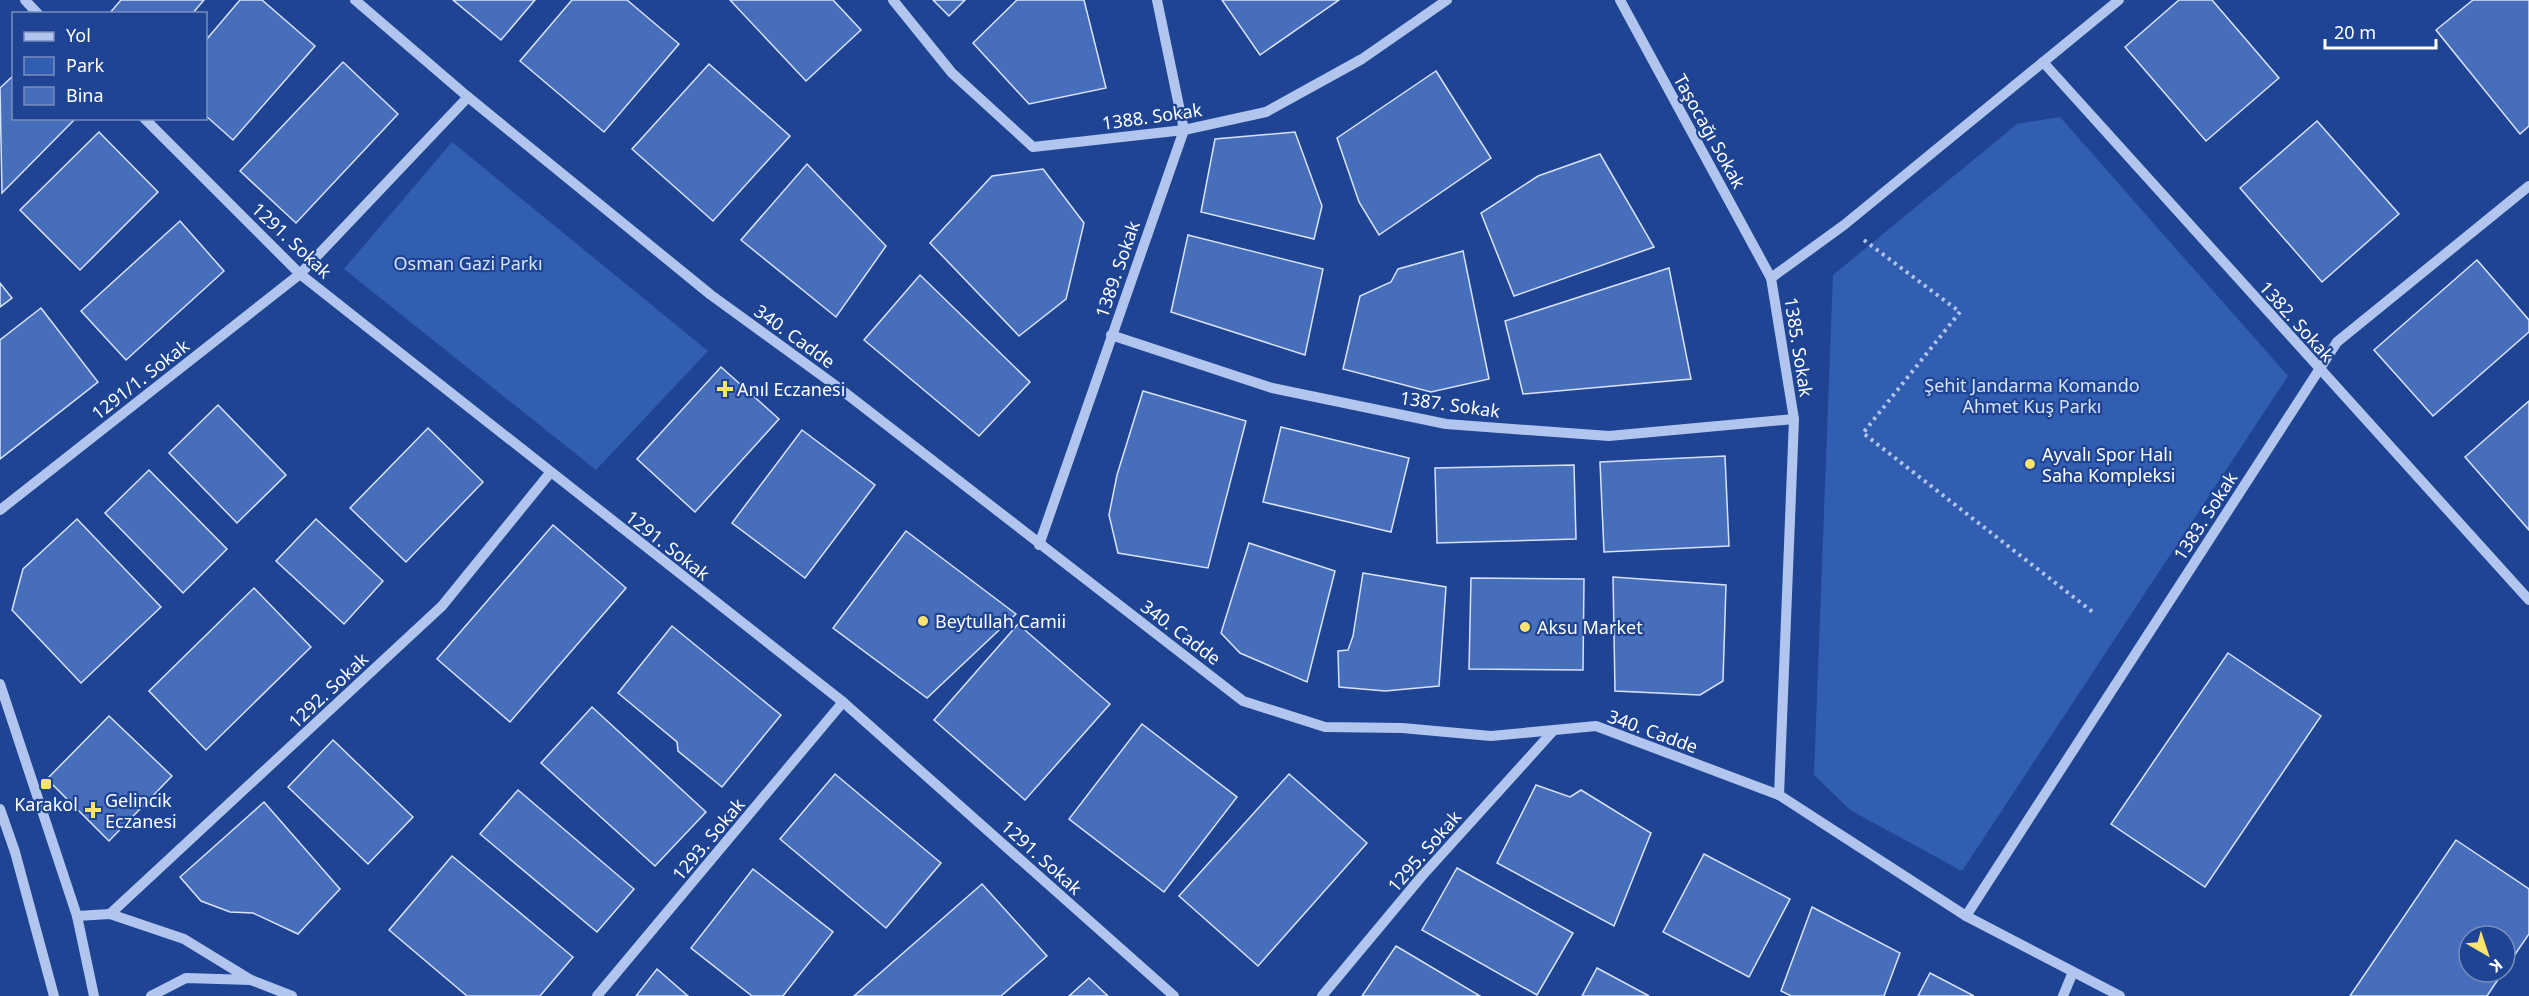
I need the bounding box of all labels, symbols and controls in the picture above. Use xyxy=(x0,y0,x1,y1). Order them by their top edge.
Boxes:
legend xyxy=(12,12,207,120)
scale bar xyxy=(2325,12,2436,50)
text: 20 m xyxy=(2334,20,2376,44)
text: Yol xyxy=(66,23,91,47)
text: Park xyxy=(66,53,104,77)
street label: Taşocağı Sokak xyxy=(1669,69,1752,193)
text: Bina xyxy=(66,83,104,107)
street label: 1388. Sokak xyxy=(1100,97,1204,135)
street label: 1291. Sokak xyxy=(247,197,337,283)
street label: 1389. Sokak xyxy=(1089,217,1145,321)
park label: Osman Gazi Parkı xyxy=(393,251,543,275)
street label: 1382. Sokak xyxy=(2254,276,2340,367)
street label: 1385. Sokak xyxy=(1779,295,1819,399)
street label: 340. Cadde xyxy=(750,299,840,373)
street label: 1291/1. Sokak xyxy=(86,333,194,425)
park label: Şehit Jandarma Komando Ahmet Kuş Parkı xyxy=(1924,373,2140,418)
place label: Anıl Eczanesi xyxy=(737,377,845,401)
marker: Anıl Eczanesi xyxy=(718,382,732,396)
street label: 1387. Sokak xyxy=(1398,385,1502,423)
place label: Ayvalı Spor Halı Saha Kompleksi xyxy=(2042,442,2176,487)
marker: Ayvalı Spor Halı Saha Kompleksi xyxy=(2023,457,2037,471)
street label: 1383. Sokak xyxy=(2167,467,2243,565)
street label: 1291. Sokak xyxy=(621,505,715,586)
street label: 340. Cadde xyxy=(1136,594,1226,670)
place label: Beytullah Camii xyxy=(935,609,1066,633)
marker: Beytullah Camii xyxy=(916,614,930,628)
place label: Aksu Market xyxy=(1537,615,1643,639)
marker: Aksu Market xyxy=(1518,620,1532,634)
street label: 1292. Sokak xyxy=(283,647,373,733)
street label: 340. Cadde xyxy=(1605,704,1701,758)
marker: Karakol xyxy=(39,777,53,791)
place label: Gelincik Eczanesi xyxy=(105,788,177,833)
place label: Karakol xyxy=(14,792,78,816)
street label: 1293. Sokak xyxy=(666,792,750,885)
marker: Gelincik Eczanesi xyxy=(86,803,100,817)
street label: 1295. Sokak xyxy=(1382,805,1466,897)
street label: 1291. Sokak xyxy=(997,814,1088,900)
north arrow xyxy=(2457,924,2517,984)
text: K xyxy=(2485,954,2507,978)

